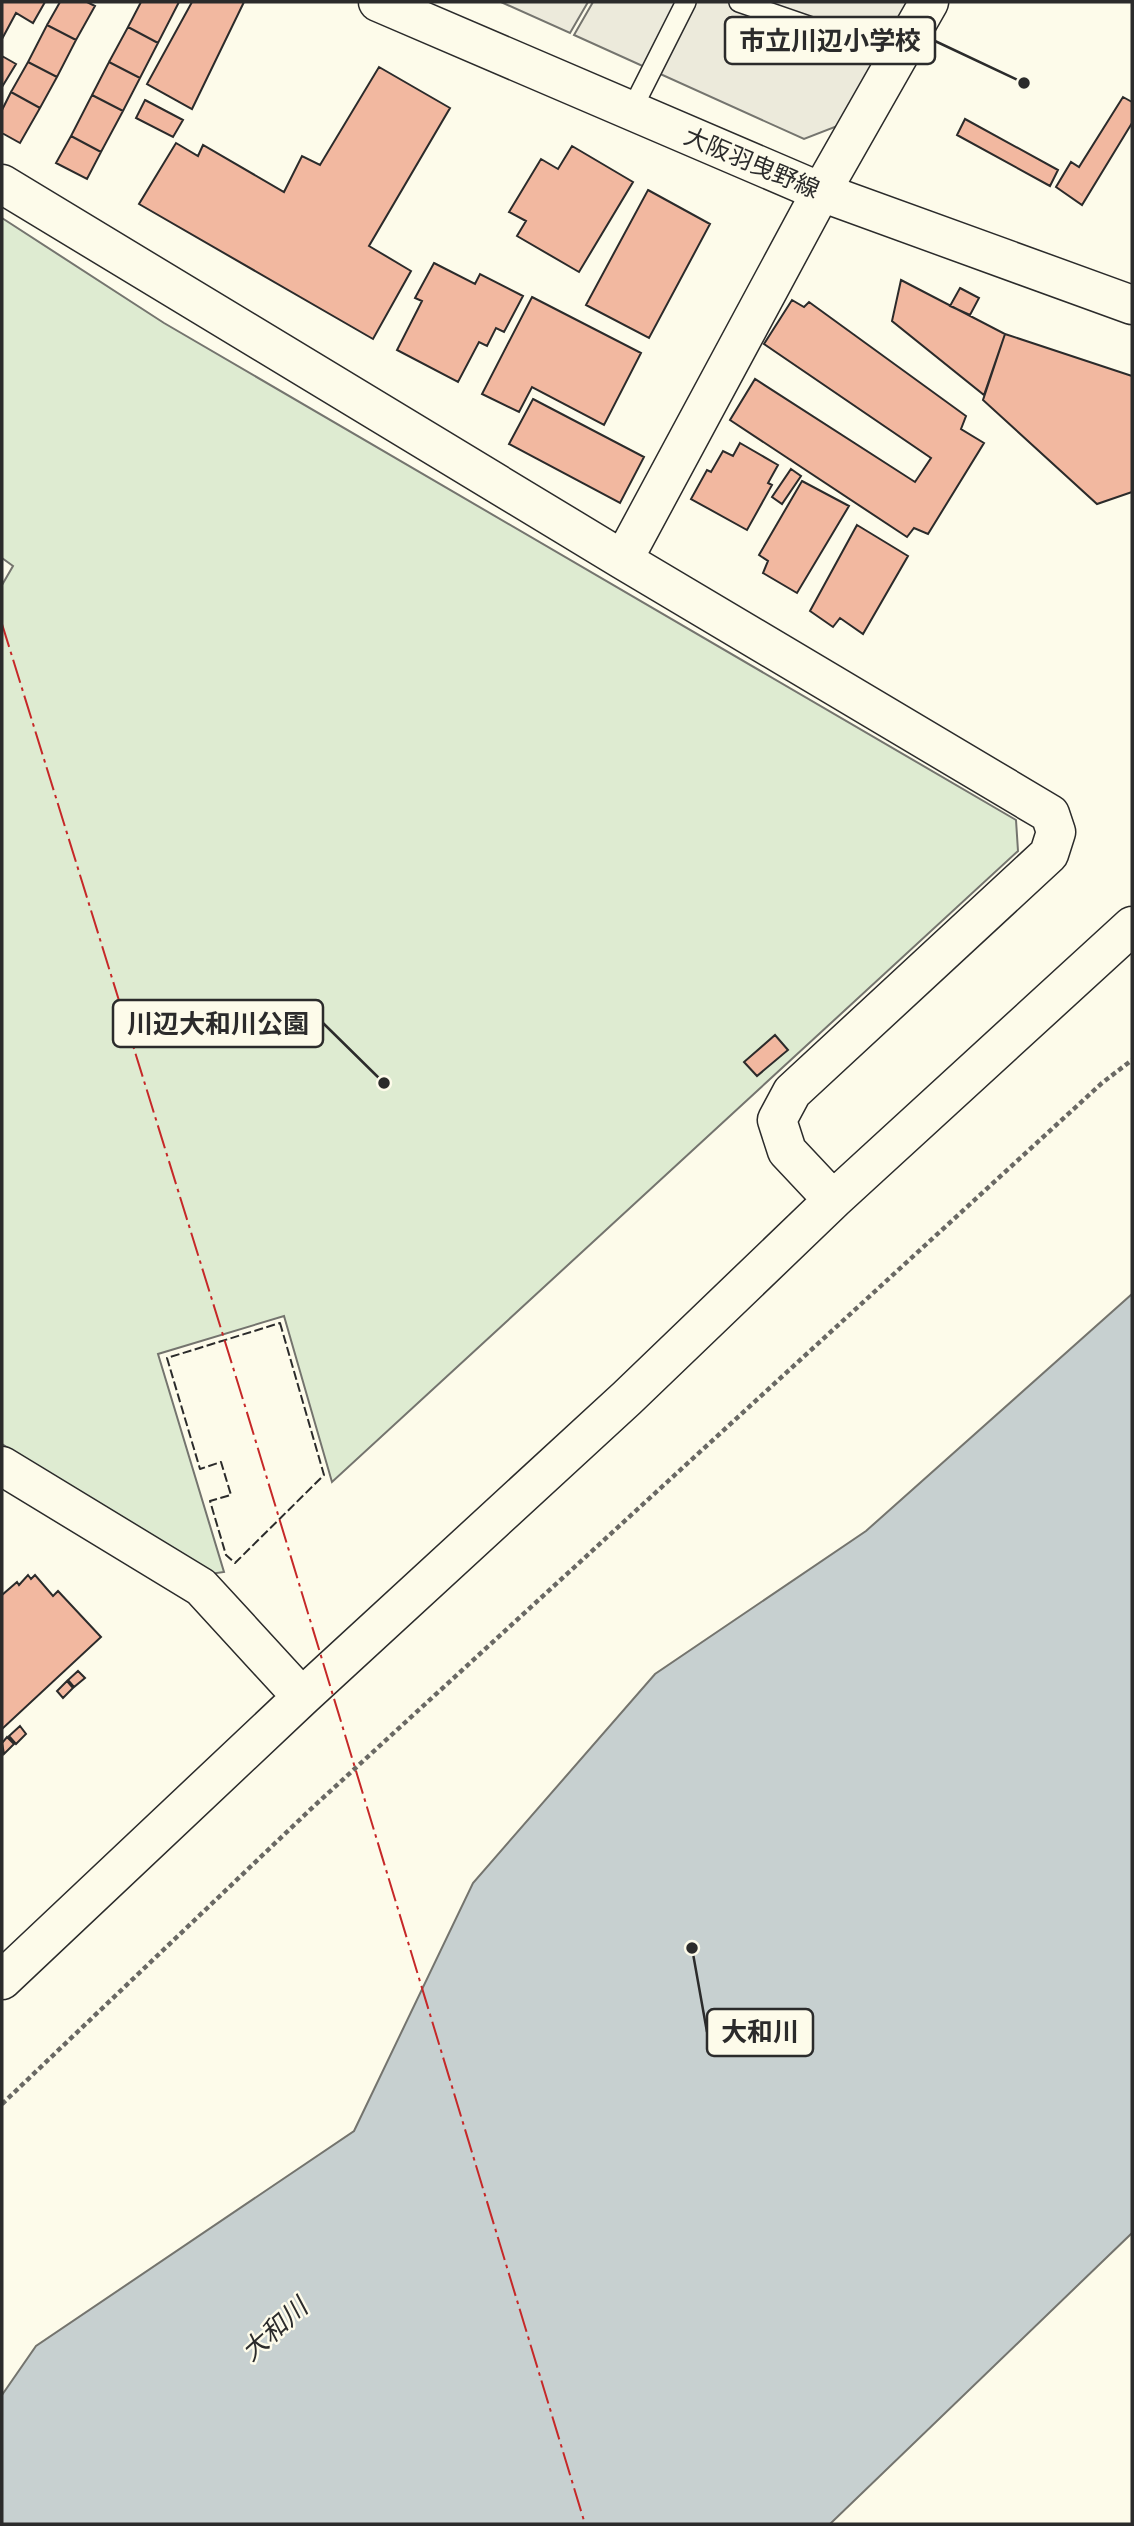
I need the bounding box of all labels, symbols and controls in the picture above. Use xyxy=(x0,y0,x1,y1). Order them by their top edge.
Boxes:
callout: 市立川辺小学校 xyxy=(725,17,935,64)
text: 市立川辺小学校 xyxy=(739,23,921,58)
street label: 大阪羽曳野線 xyxy=(679,119,825,205)
callout: 川辺大和川公園 xyxy=(113,1000,323,1047)
text: 川辺大和川公園 xyxy=(127,1006,309,1041)
callout: 大和川 xyxy=(707,2009,813,2056)
text: 大和川 xyxy=(721,2014,799,2049)
water label: 大和川 xyxy=(233,2288,317,2368)

